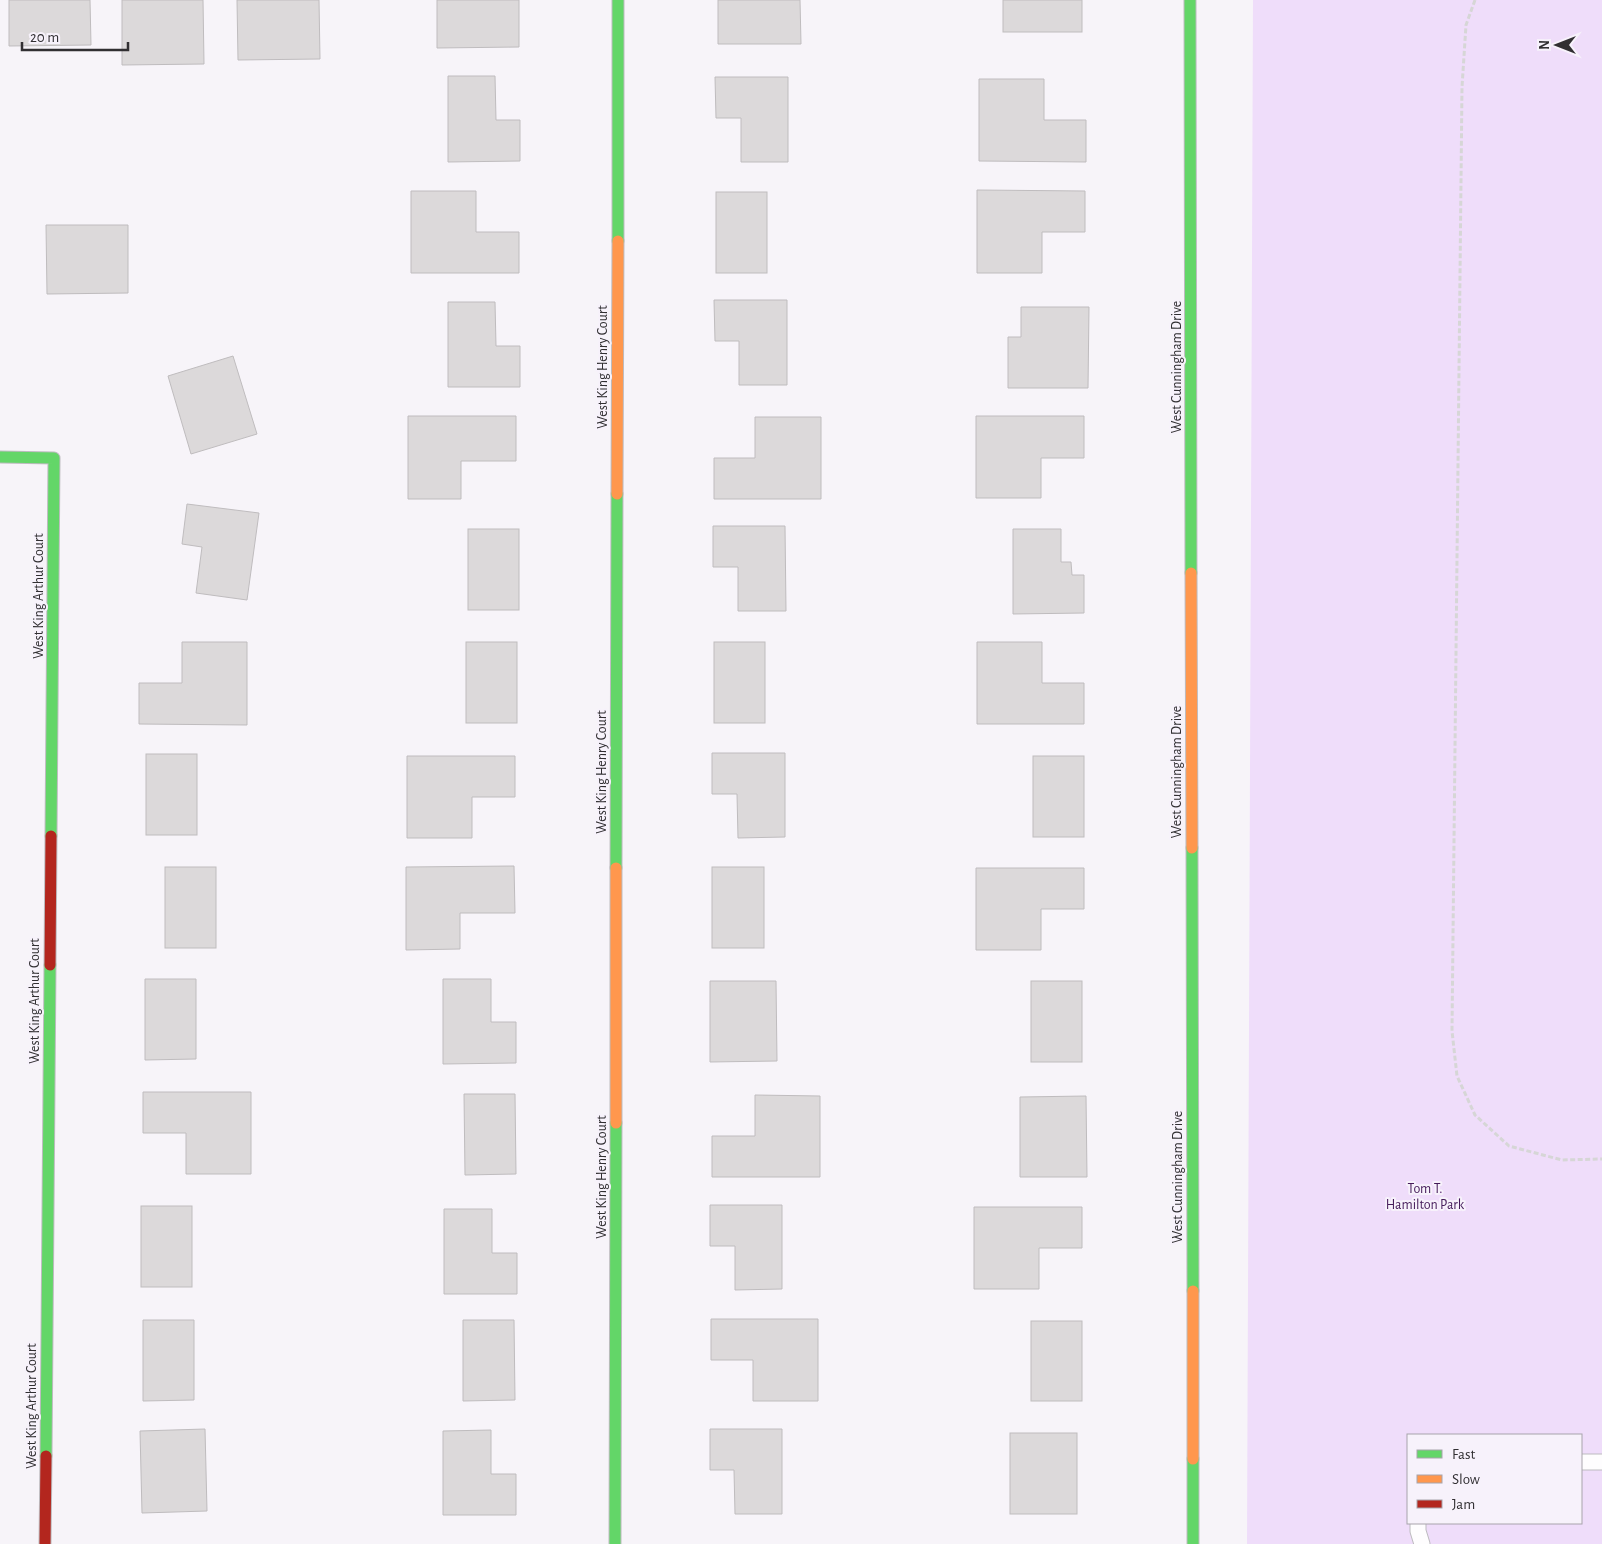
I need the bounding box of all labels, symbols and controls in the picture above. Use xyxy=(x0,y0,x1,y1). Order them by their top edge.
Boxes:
scale bar xyxy=(22,20,129,52)
north arrow xyxy=(1532,20,1582,70)
text: 20 m xyxy=(30,30,59,45)
text: N xyxy=(1538,40,1552,50)
street label: West Cunningham Drive xyxy=(1170,301,1184,433)
street label: West King Henry Court xyxy=(596,305,610,429)
street label: West King Arthur Court xyxy=(32,533,46,659)
street label: West Cunningham Drive xyxy=(1170,706,1184,838)
street label: West King Henry Court xyxy=(595,710,609,834)
street label: West King Arthur Court xyxy=(28,938,42,1064)
street label: West Cunningham Drive xyxy=(1171,1111,1185,1243)
street label: West King Henry Court xyxy=(595,1115,609,1239)
park label: Tom T. Hamilton Park xyxy=(1386,1182,1465,1212)
street label: West King Arthur Court xyxy=(25,1343,39,1469)
legend xyxy=(1407,1434,1582,1524)
text: Fast xyxy=(1452,1447,1476,1462)
text: Slow xyxy=(1452,1472,1480,1487)
text: Jam xyxy=(1452,1497,1475,1512)

